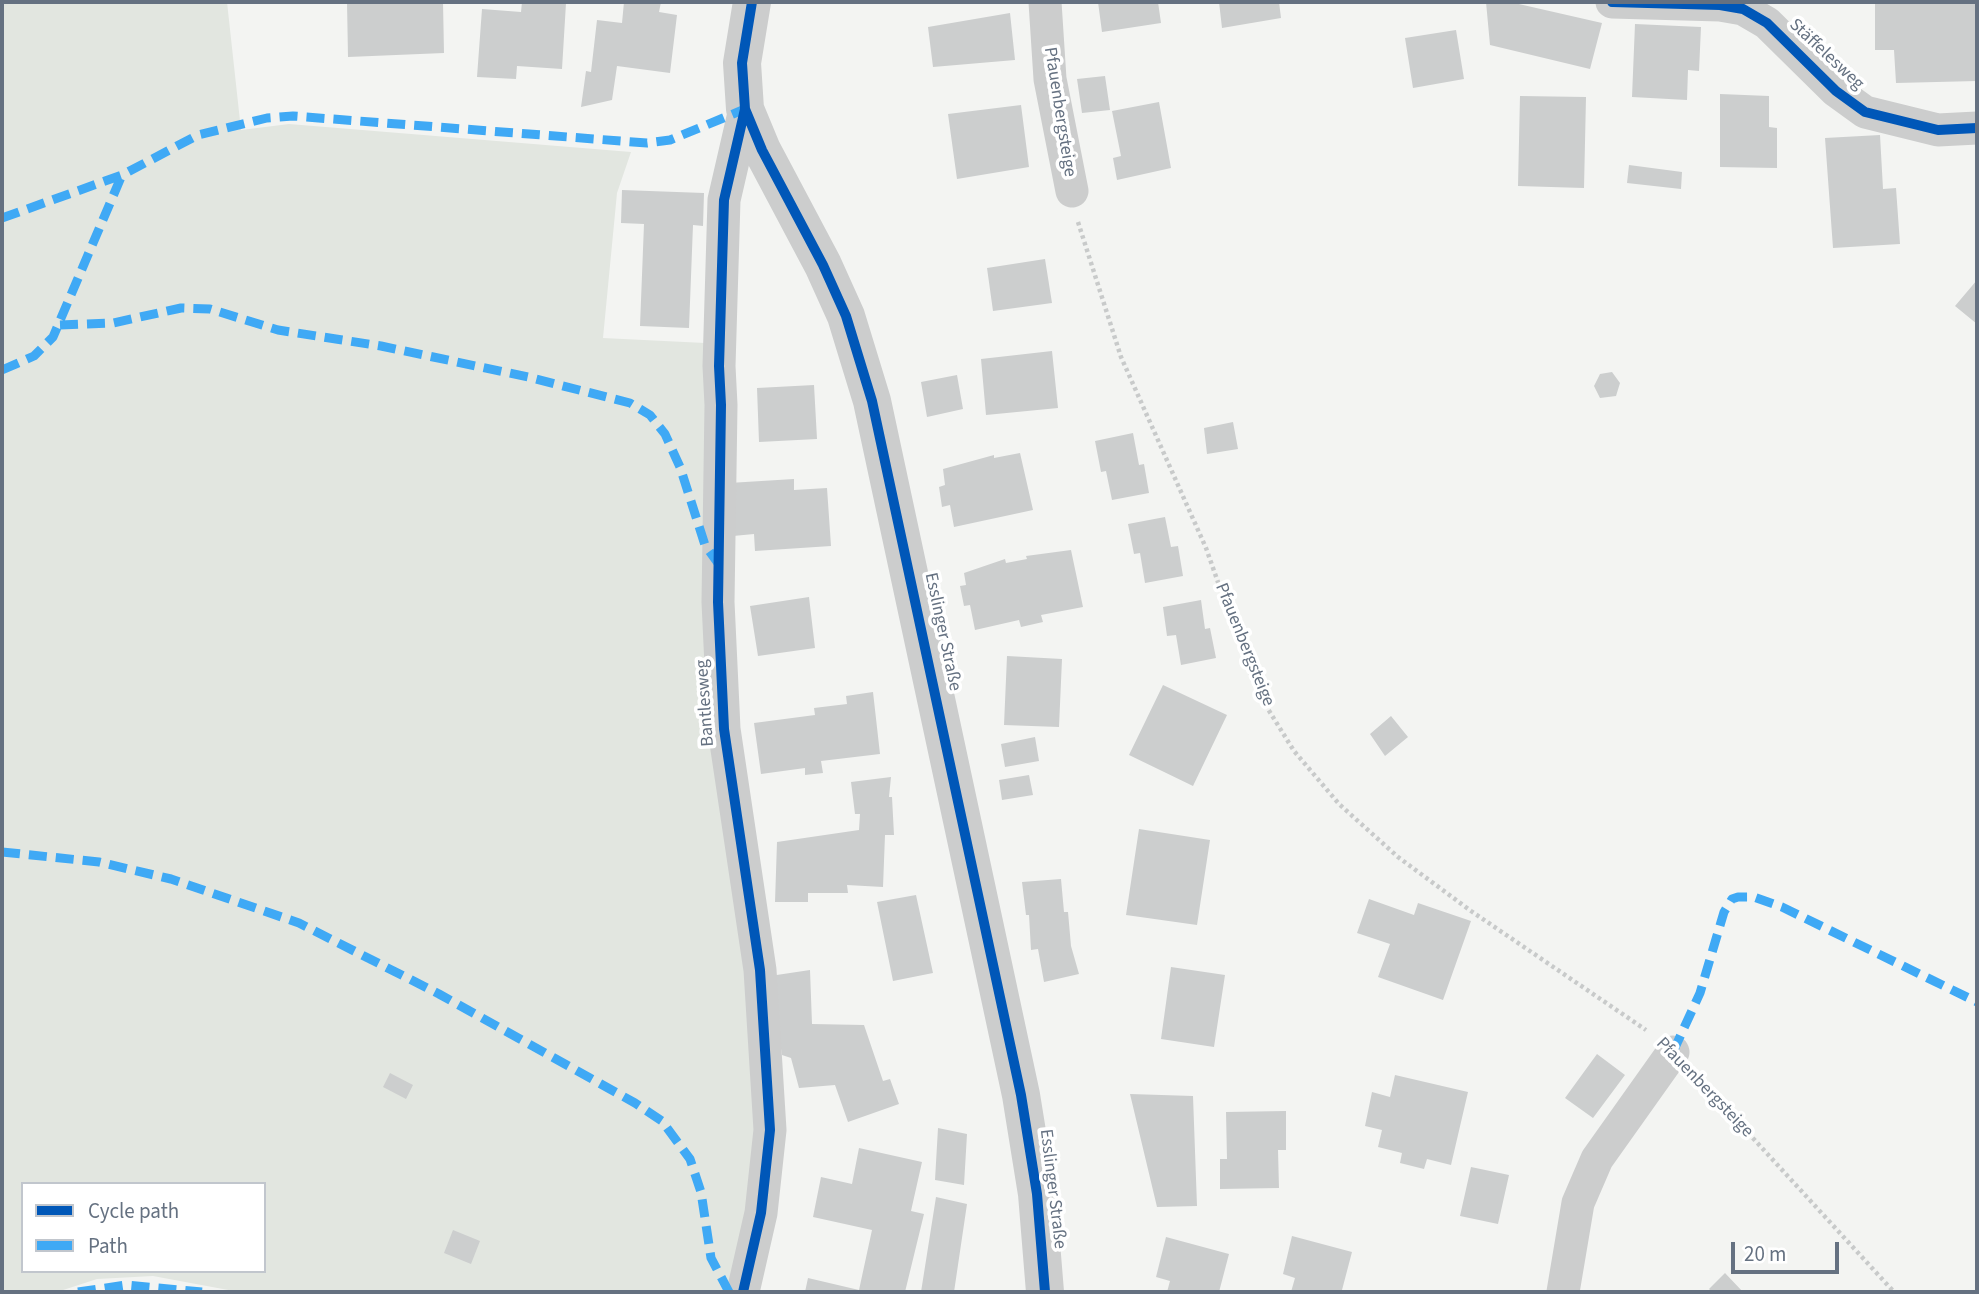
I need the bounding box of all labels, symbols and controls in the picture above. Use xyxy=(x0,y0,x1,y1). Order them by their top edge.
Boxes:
street label: Stäffelesweg xyxy=(1784,15,1868,95)
street label: Pfauenbergsteige xyxy=(1038,46,1080,178)
street label: Esslinger Straße xyxy=(919,571,965,693)
street label: Pfauenbergsteige xyxy=(1209,580,1279,710)
street label: Bantlesweg xyxy=(692,659,720,747)
street label: Pfauenbergsteige xyxy=(1651,1033,1757,1143)
street label: Esslinger Straße xyxy=(1034,1128,1070,1250)
legend xyxy=(21,1182,266,1273)
text: Cycle path xyxy=(88,1196,179,1226)
scale bar xyxy=(1734,1228,1842,1272)
text: Path xyxy=(88,1231,128,1261)
text: 20 m xyxy=(1744,1239,1786,1269)

